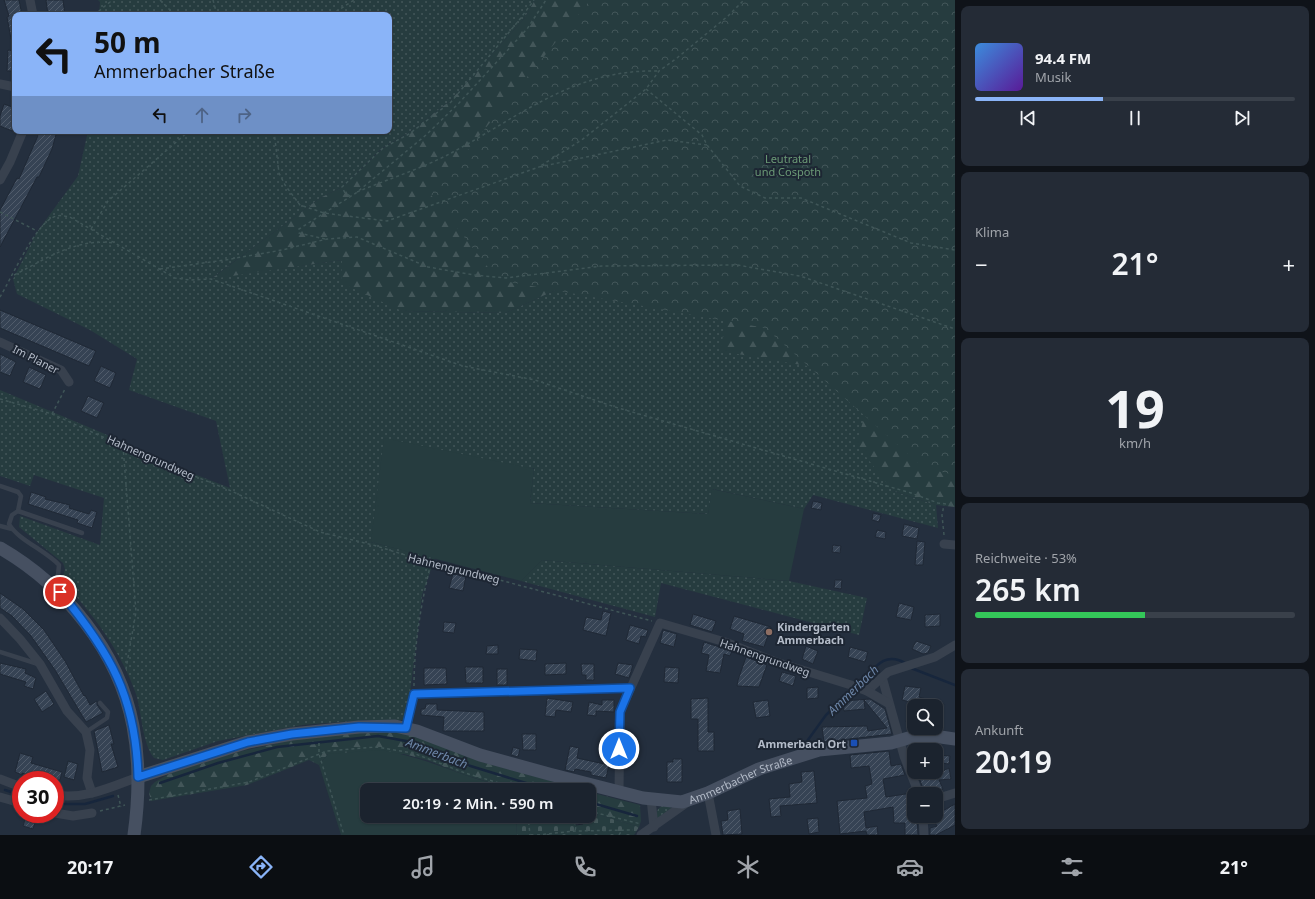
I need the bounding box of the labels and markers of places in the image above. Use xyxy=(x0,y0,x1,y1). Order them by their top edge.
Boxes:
pin xyxy=(43,575,77,609)
place label: Kindergarten Ammerbach xyxy=(777,619,850,647)
marker: Kindergarten Ammerbach xyxy=(764,627,774,637)
place label: Ammerbach Ort xyxy=(758,736,846,751)
marker: Ammerbach Ort xyxy=(849,738,859,748)

